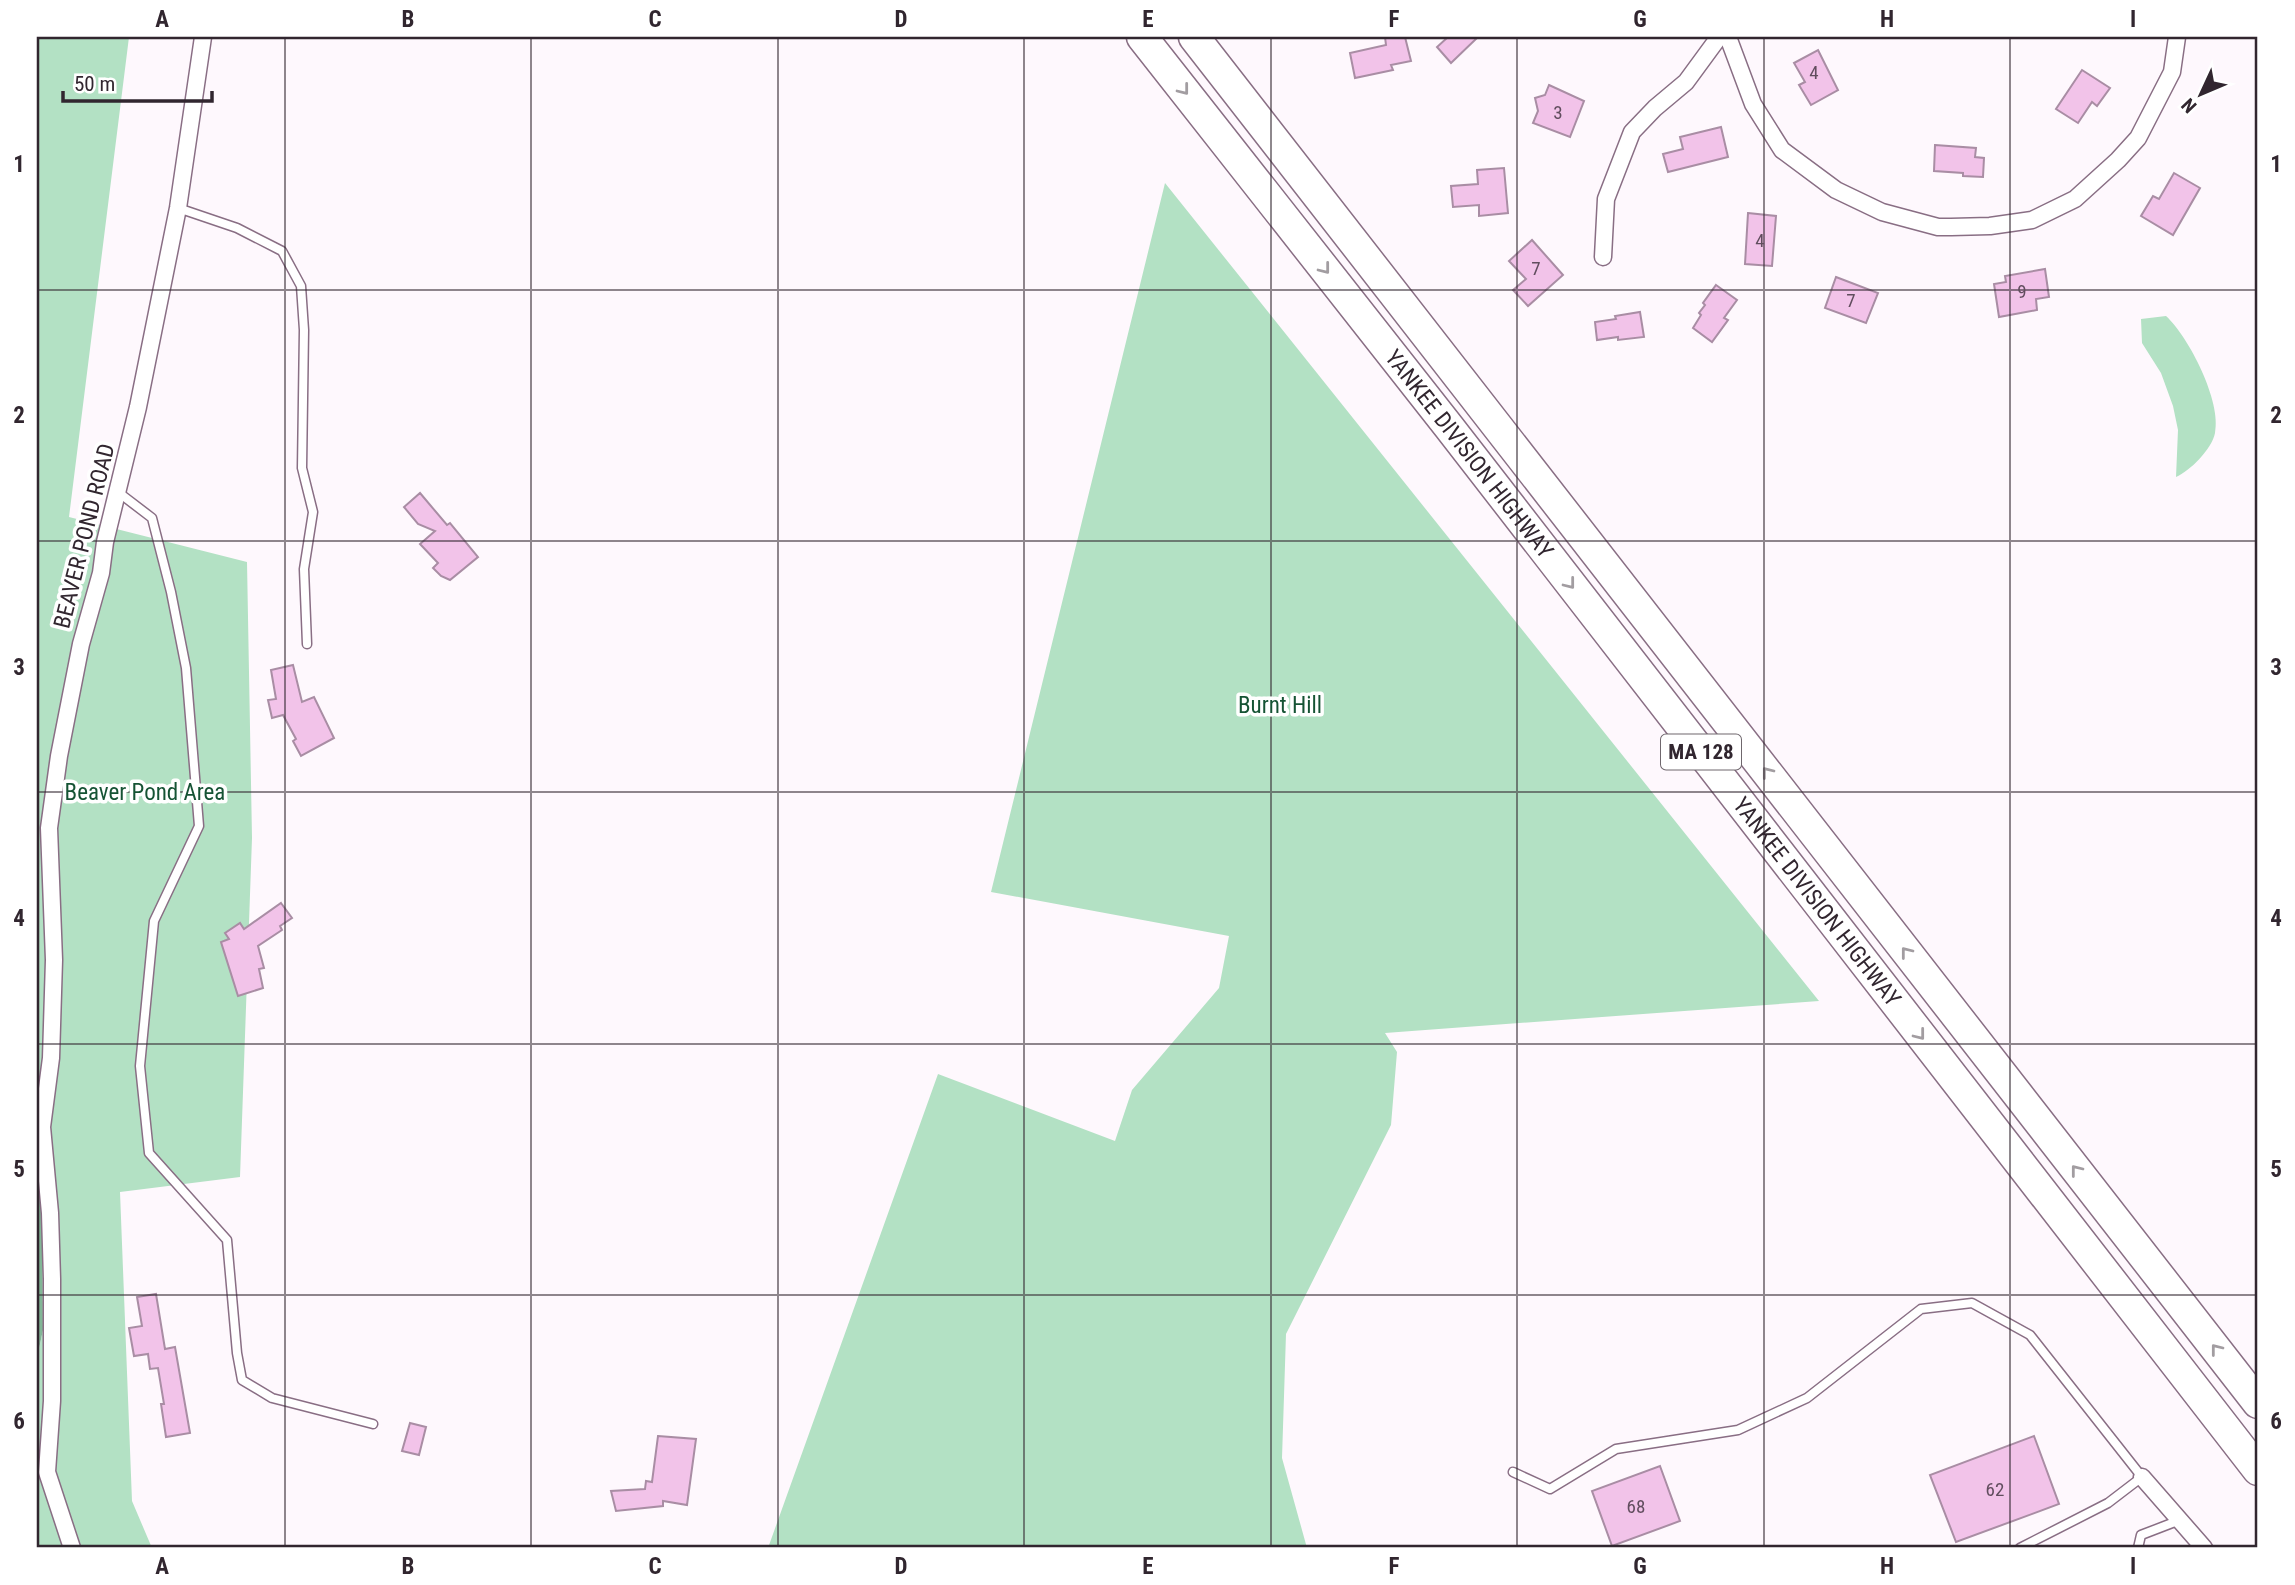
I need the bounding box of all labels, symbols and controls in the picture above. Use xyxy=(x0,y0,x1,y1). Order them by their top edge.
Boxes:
text: A xyxy=(155,6,169,33)
text: B xyxy=(402,6,414,33)
text: C xyxy=(648,6,662,33)
text: D xyxy=(895,6,908,33)
text: E xyxy=(1142,6,1154,33)
text: F xyxy=(1389,6,1400,33)
text: G xyxy=(1633,6,1647,33)
text: H xyxy=(1880,6,1894,33)
text: I xyxy=(2130,6,2136,33)
scale bar xyxy=(63,60,212,104)
north arrow xyxy=(2166,60,2236,130)
house number: 4 xyxy=(1809,61,1819,84)
text: 50 m xyxy=(74,72,115,96)
one-way arrow xyxy=(1176,83,1189,95)
text: N xyxy=(2177,93,2201,118)
house number: 3 xyxy=(1553,101,1563,124)
text: 1 xyxy=(13,151,25,178)
text: 1 xyxy=(2270,151,2282,178)
house number: 4 xyxy=(1755,229,1765,252)
house number: 7 xyxy=(1531,257,1541,280)
one-way arrow xyxy=(1316,262,1329,274)
house number: 9 xyxy=(2017,280,2027,303)
house number: 7 xyxy=(1846,289,1856,312)
street label: YANKEE DIVISION HIGHWAY xyxy=(1379,344,1559,564)
text: 2 xyxy=(13,402,25,429)
text: 2 xyxy=(2270,402,2282,429)
street label: BEAVER POND ROAD xyxy=(48,441,121,631)
one-way arrow xyxy=(1562,576,1575,588)
text: 3 xyxy=(13,654,25,681)
text: 3 xyxy=(2270,654,2282,681)
park label: Burnt Hill xyxy=(1238,692,1322,719)
road number: MA 128 xyxy=(1661,734,1741,770)
one-way arrow xyxy=(1762,768,1775,780)
park label: Beaver Pond Area xyxy=(65,779,225,806)
street label: YANKEE DIVISION HIGHWAY xyxy=(1727,792,1906,1012)
text: 4 xyxy=(13,905,25,932)
text: 4 xyxy=(2270,905,2282,932)
one-way arrow xyxy=(1902,947,1915,959)
one-way arrow xyxy=(1911,1027,1924,1039)
text: 5 xyxy=(13,1156,25,1183)
text: 5 xyxy=(2270,1156,2282,1183)
one-way arrow xyxy=(2072,1165,2085,1177)
one-way arrow xyxy=(2212,1345,2225,1357)
text: 6 xyxy=(13,1408,25,1435)
text: 6 xyxy=(2270,1408,2282,1435)
house number: 62 xyxy=(1986,1478,2004,1501)
house number: 68 xyxy=(1627,1495,1645,1518)
text: A xyxy=(155,1553,169,1580)
text: B xyxy=(402,1553,414,1580)
text: C xyxy=(648,1553,662,1580)
text: D xyxy=(895,1553,908,1580)
text: E xyxy=(1142,1553,1154,1580)
text: F xyxy=(1389,1553,1400,1580)
text: G xyxy=(1633,1553,1647,1580)
text: H xyxy=(1880,1553,1894,1580)
text: I xyxy=(2130,1553,2136,1580)

